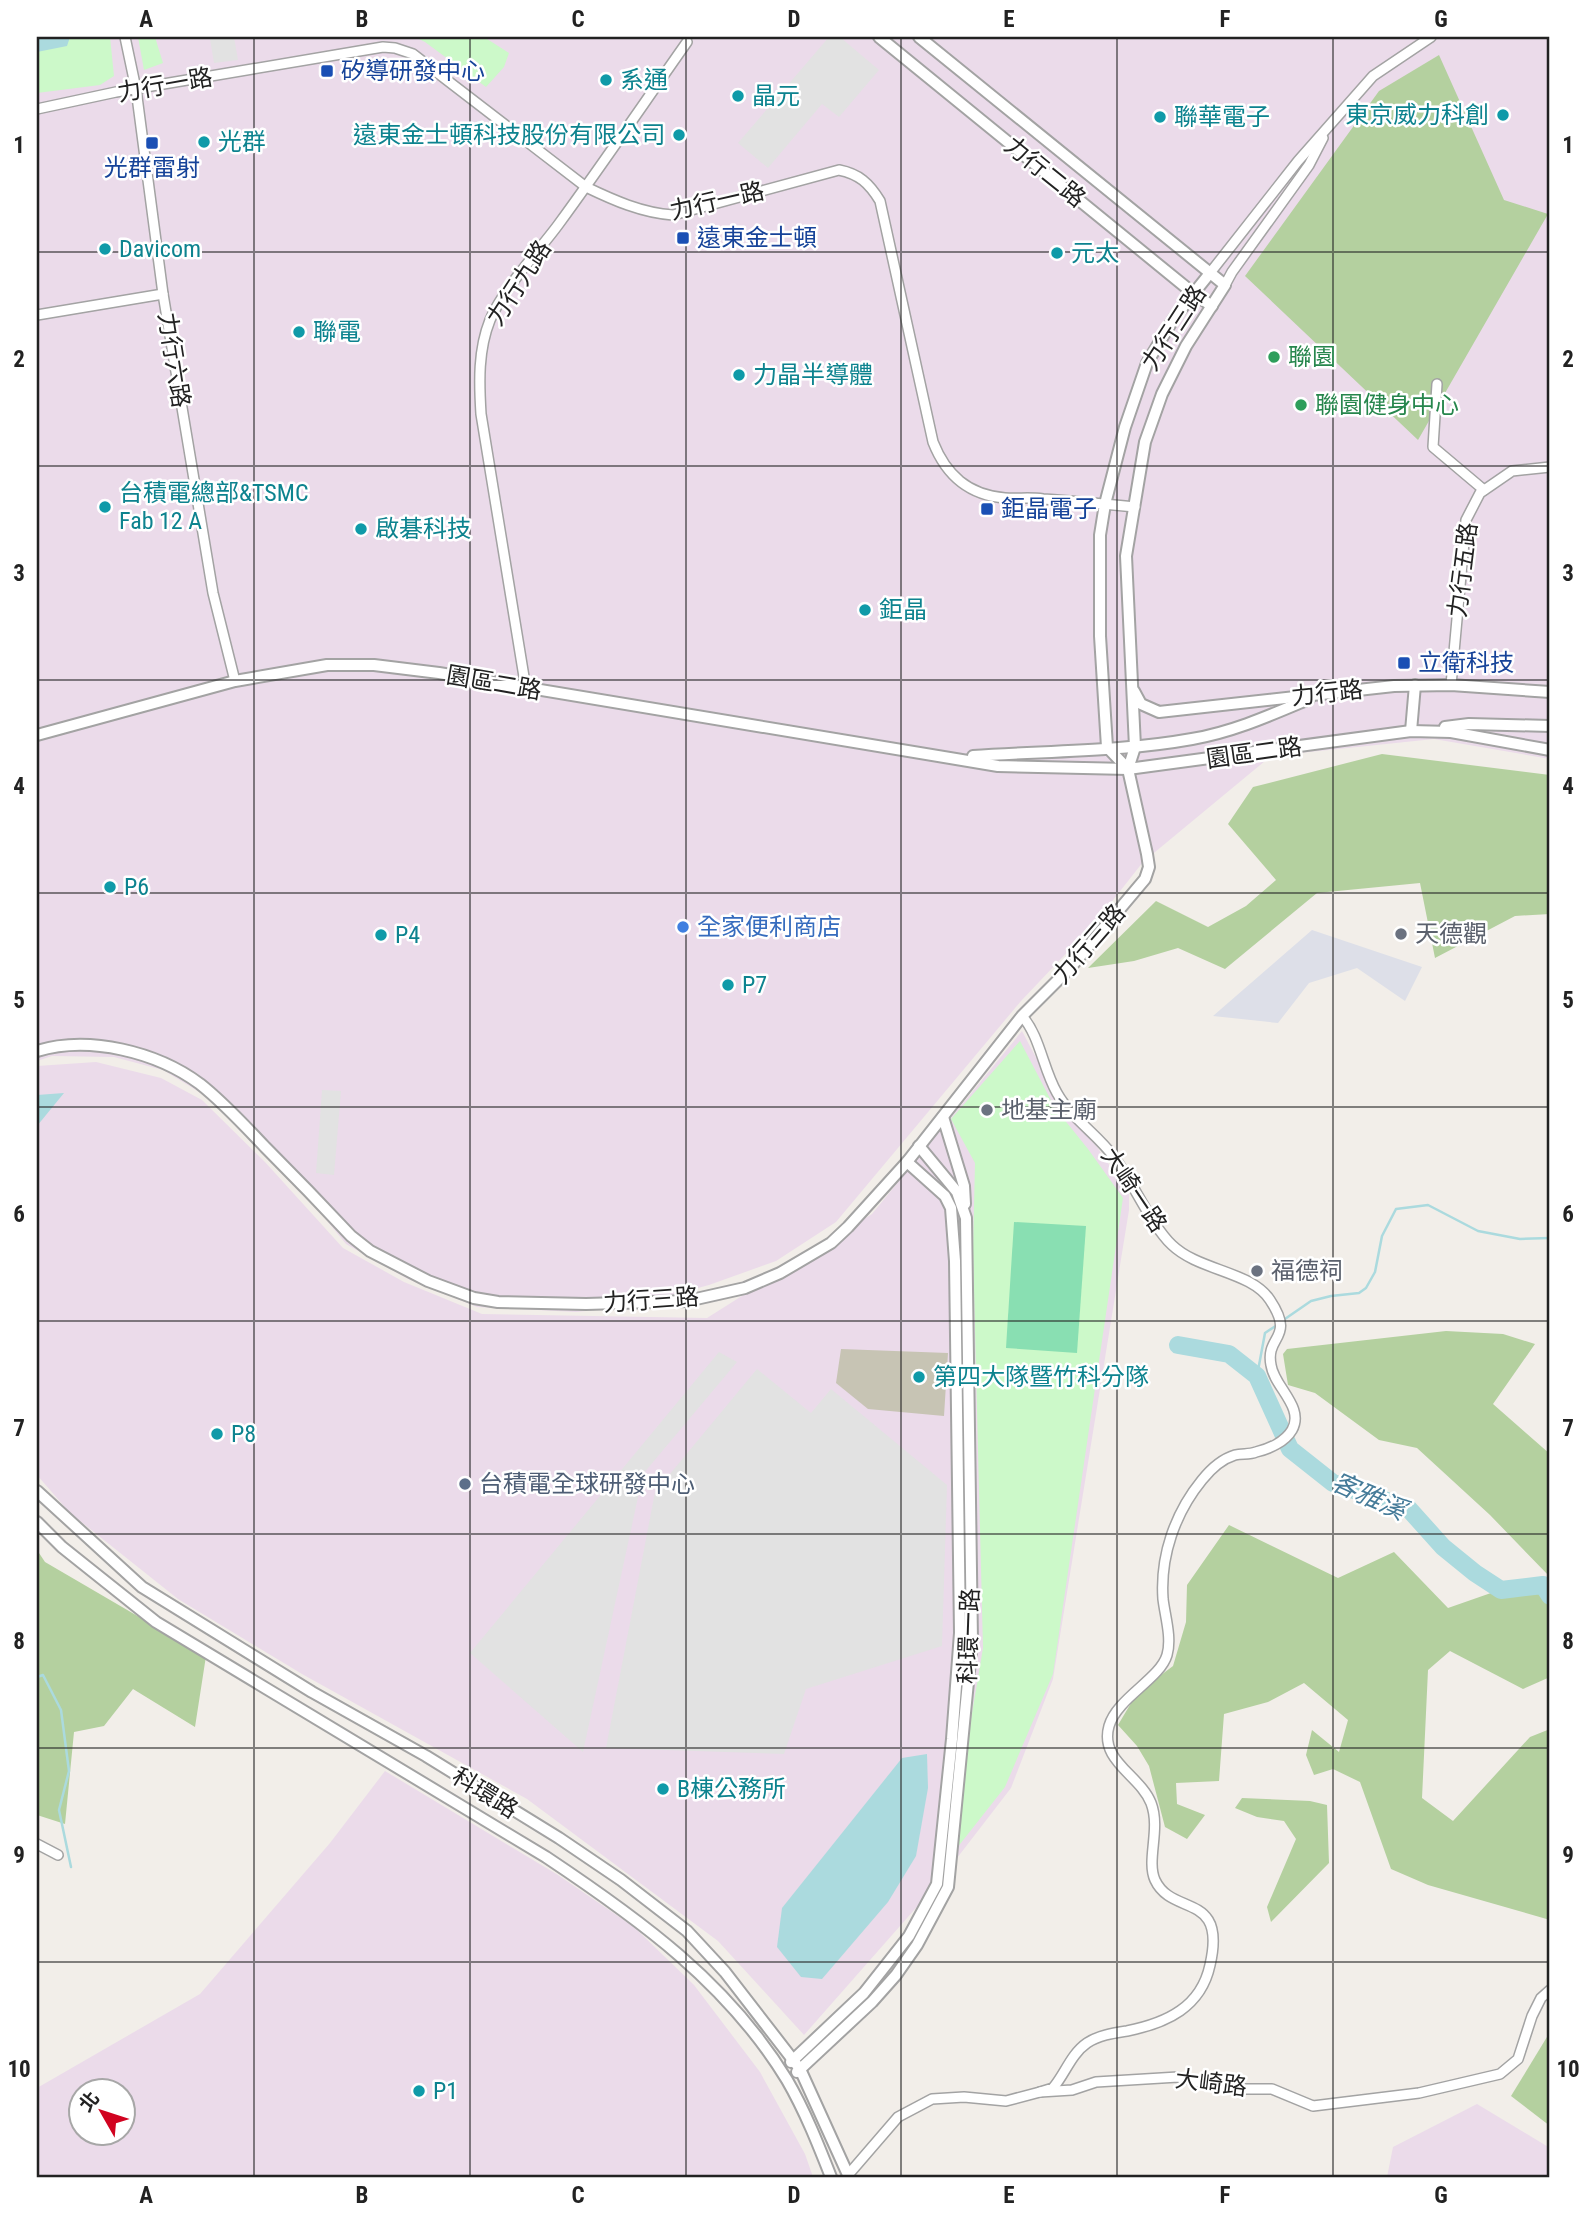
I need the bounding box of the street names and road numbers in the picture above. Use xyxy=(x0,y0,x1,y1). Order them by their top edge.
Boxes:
street label: 力行一路 xyxy=(115,63,215,107)
street label: 力行二路 xyxy=(999,131,1091,213)
street label: 力行一路 xyxy=(667,177,767,225)
street label: 力行九路 xyxy=(481,235,557,331)
street label: 力行三路 xyxy=(1136,280,1212,376)
street label: 力行六路 xyxy=(153,310,195,410)
street label: 力行五路 xyxy=(1443,521,1483,619)
street label: 園區二路 xyxy=(444,661,544,705)
street label: 力行路 xyxy=(1290,675,1364,711)
street label: 園區二路 xyxy=(1205,732,1303,774)
street label: 力行三路 xyxy=(1047,899,1131,989)
street label: 大崎一路 xyxy=(1096,1142,1172,1238)
street label: 力行三路 xyxy=(602,1283,700,1317)
street label: 科環一路 xyxy=(953,1588,985,1684)
street label: 科環路 xyxy=(447,1762,523,1824)
street label: 大崎路 xyxy=(1174,2065,1248,2101)

